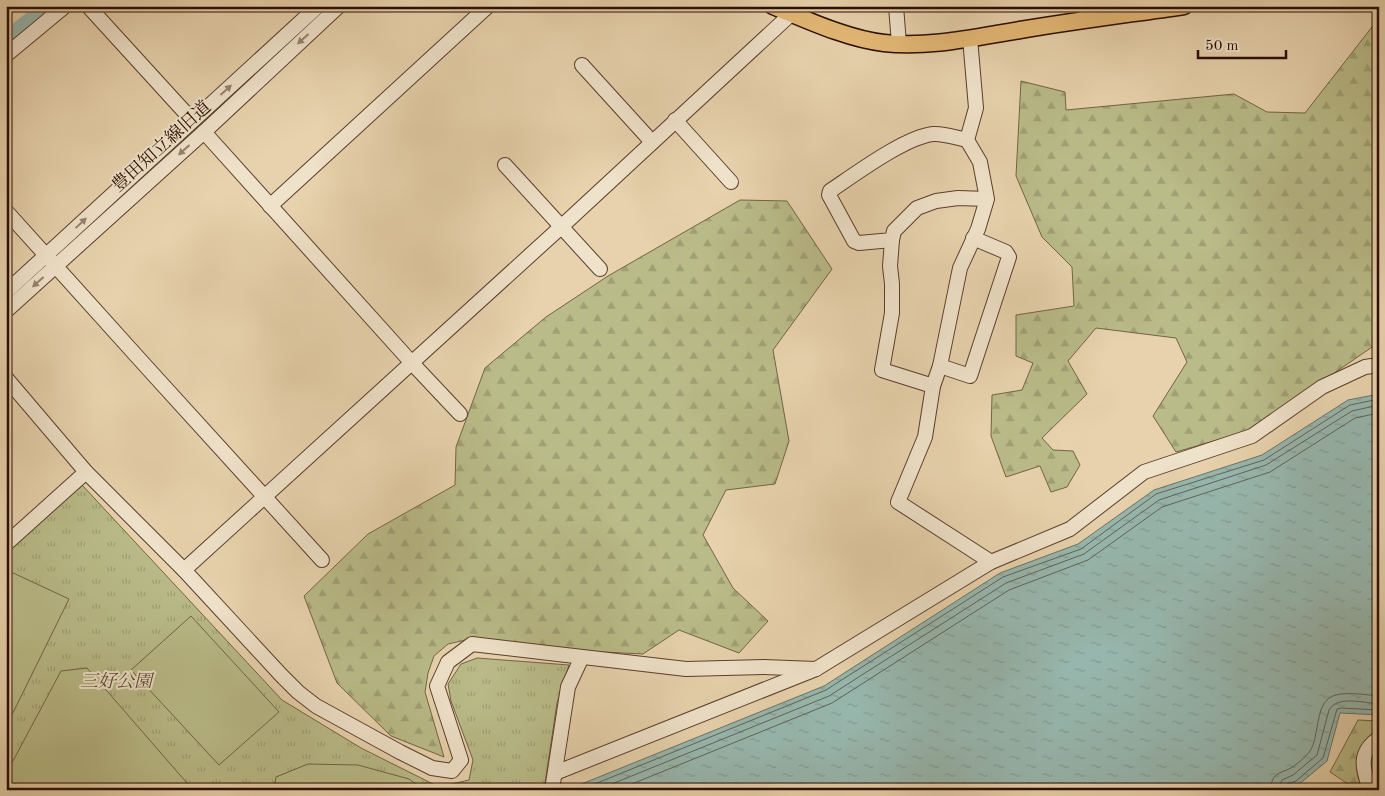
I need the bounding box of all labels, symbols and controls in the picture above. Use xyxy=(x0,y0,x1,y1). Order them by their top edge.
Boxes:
scale bar xyxy=(1198,28,1285,60)
one-way arrow xyxy=(298,33,310,45)
text: 50 m xyxy=(1205,39,1239,54)
one-way arrow xyxy=(220,84,233,95)
street label: 豊田知立線旧道 xyxy=(107,96,215,196)
one-way arrow xyxy=(179,144,191,156)
one-way arrow xyxy=(74,217,86,229)
one-way arrow xyxy=(32,277,45,288)
park label: 三好公園 xyxy=(80,671,155,691)

